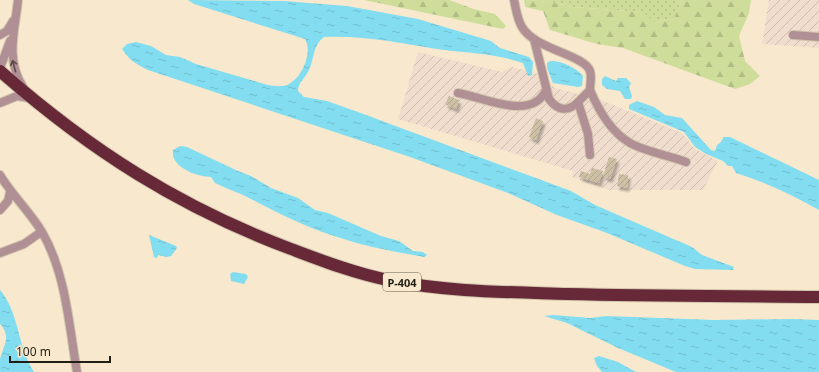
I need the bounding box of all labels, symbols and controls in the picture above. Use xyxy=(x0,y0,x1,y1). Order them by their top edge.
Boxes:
one-way arrow xyxy=(10,60,18,73)
road number: Р-404 xyxy=(383,273,421,291)
scale bar xyxy=(10,338,110,364)
text: 100 m xyxy=(16,343,51,360)

